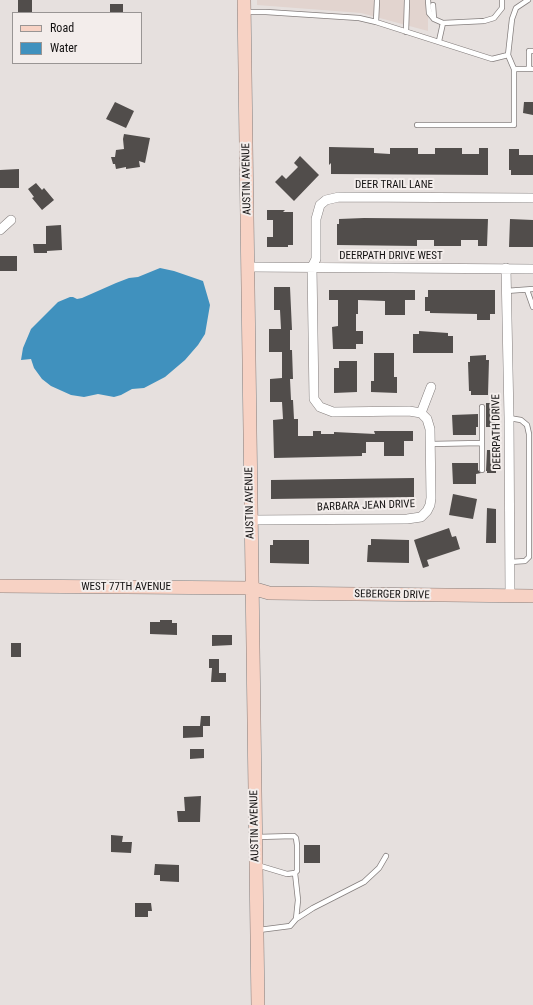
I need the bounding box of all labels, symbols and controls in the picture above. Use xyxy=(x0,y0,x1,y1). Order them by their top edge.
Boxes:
legend xyxy=(12,12,142,64)
text: Road xyxy=(50,21,74,35)
text: Water xyxy=(50,41,78,55)
street label: AUSTIN AVENUE xyxy=(240,143,254,215)
street label: DEER TRAIL LANE xyxy=(355,178,433,192)
street label: DEERPATH DRIVE WEST xyxy=(339,249,443,263)
street label: DEERPATH DRIVE xyxy=(490,394,504,470)
street label: AUSTIN AVENUE xyxy=(243,467,257,539)
street label: BARBARA JEAN DRIVE xyxy=(317,498,415,514)
street label: WEST 77TH AVENUE xyxy=(81,580,171,594)
street label: SEBERGER DRIVE xyxy=(354,588,430,602)
street label: AUSTIN AVENUE xyxy=(248,790,262,862)

